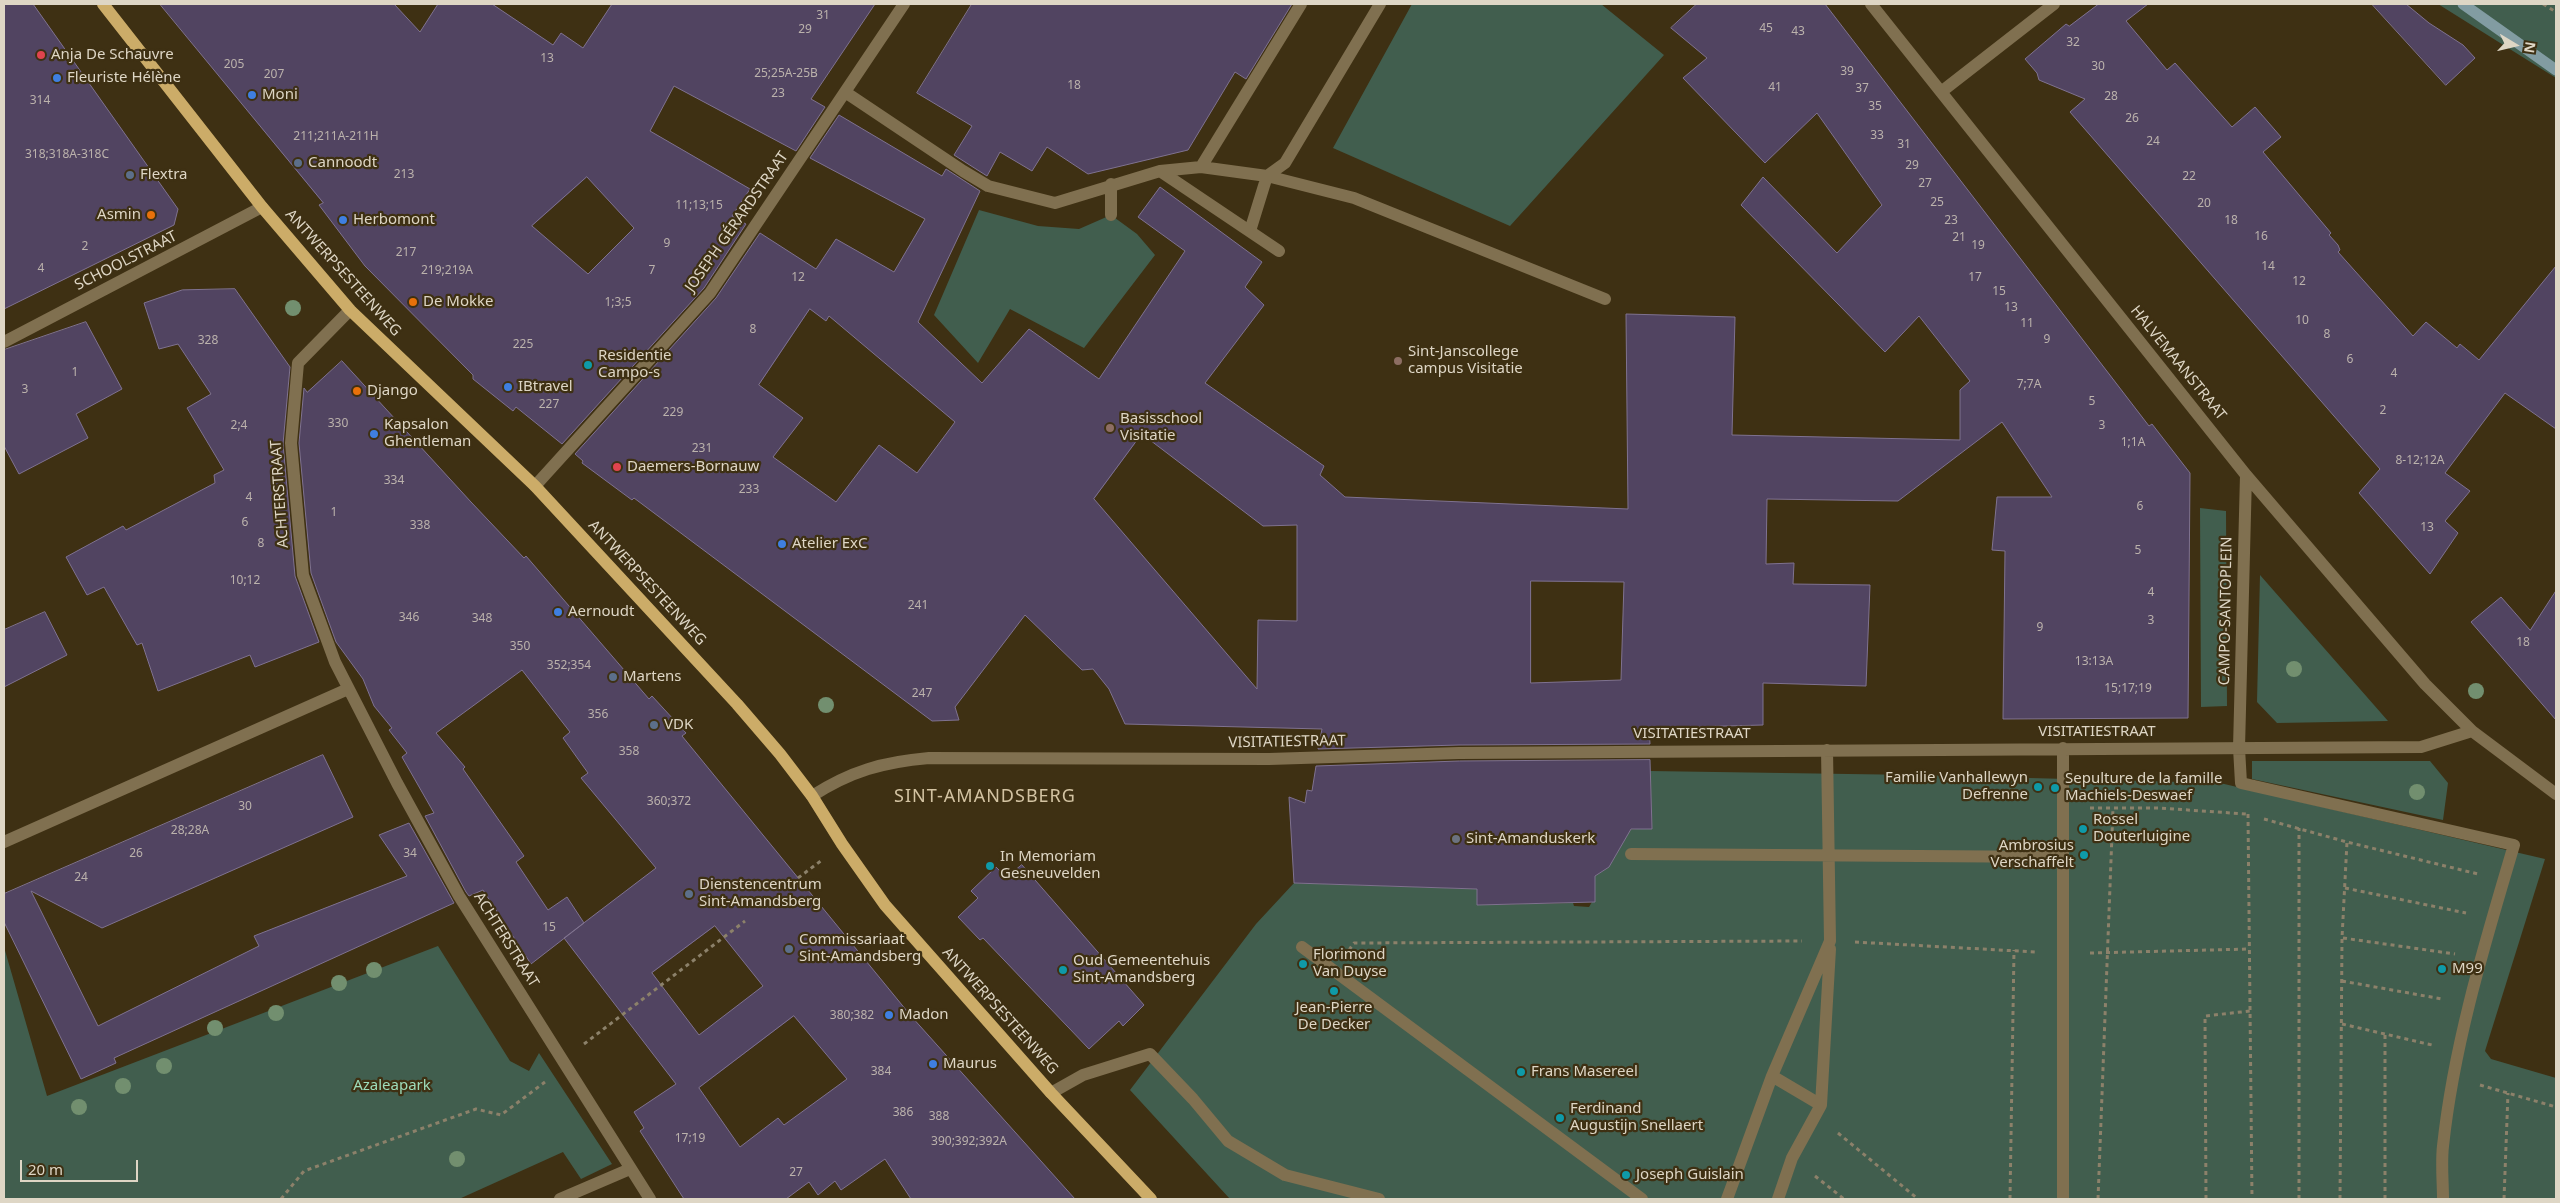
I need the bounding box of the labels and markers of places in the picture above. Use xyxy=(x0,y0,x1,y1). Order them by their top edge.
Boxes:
place label: Anja De Schauvre xyxy=(51,46,174,64)
marker: Anja De Schauvre xyxy=(35,49,47,61)
place label: Fleuriste Hélène xyxy=(67,69,181,87)
marker: Fleuriste Hélène xyxy=(51,72,63,84)
place label: Moni xyxy=(262,86,298,104)
marker: Moni xyxy=(246,89,258,101)
place label: Cannoodt xyxy=(308,154,377,172)
marker: Cannoodt xyxy=(292,157,304,169)
place label: Flextra xyxy=(140,166,187,184)
marker: Flextra xyxy=(124,169,136,181)
place label: Asmin xyxy=(97,206,141,224)
marker: Asmin xyxy=(145,209,157,221)
place label: Herbomont xyxy=(353,211,435,229)
marker: Herbomont xyxy=(337,214,349,226)
place label: De Mokke xyxy=(423,293,493,311)
marker: De Mokke xyxy=(407,296,419,308)
place label: Sint-Janscollege campus Visitatie xyxy=(1408,343,1523,378)
place label: Residentie Campo-s xyxy=(598,347,672,382)
marker: Sint-Janscollege campus Visitatie xyxy=(1392,355,1404,367)
marker: Residentie Campo-s xyxy=(582,359,594,371)
place label: IBtravel xyxy=(518,378,573,396)
marker: IBtravel xyxy=(502,381,514,393)
place label: Django xyxy=(367,382,418,400)
marker: Django xyxy=(351,385,363,397)
place label: Basisschool Visitatie xyxy=(1120,410,1202,445)
place label: Kapsalon Ghentleman xyxy=(384,416,471,451)
marker: Basisschool Visitatie xyxy=(1104,422,1116,434)
marker: Kapsalon Ghentleman xyxy=(368,428,380,440)
place label: Daemers-Bornauw xyxy=(627,458,759,476)
marker: Daemers-Bornauw xyxy=(611,461,623,473)
place label: Atelier ExC xyxy=(792,535,868,553)
marker: Atelier ExC xyxy=(776,538,788,550)
place label: Aernoudt xyxy=(568,603,634,621)
marker: Aernoudt xyxy=(552,606,564,618)
place label: Martens xyxy=(623,668,682,686)
marker: Martens xyxy=(607,671,619,683)
place label: VDK xyxy=(664,716,693,734)
marker: VDK xyxy=(648,719,660,731)
place label: Familie Vanhallewyn Defrenne xyxy=(1885,769,2028,804)
place label: Sepulture de la famille Machiels-Deswaef xyxy=(2065,770,2222,805)
marker: Familie Vanhallewyn Defrenne xyxy=(2032,781,2044,793)
marker: Sepulture de la famille Machiels-Deswaef xyxy=(2049,782,2061,794)
place label: Rossel Douterluigine xyxy=(2093,811,2190,846)
marker: Rossel Douterluigine xyxy=(2077,823,2089,835)
place label: Sint-Amanduskerk xyxy=(1466,830,1595,848)
marker: Sint-Amanduskerk xyxy=(1450,833,1462,845)
place label: Ambrosius Verschaffelt xyxy=(1991,837,2074,872)
place label: In Memoriam Gesneuvelden xyxy=(1000,848,1100,883)
marker: Ambrosius Verschaffelt xyxy=(2078,849,2090,861)
marker: In Memoriam Gesneuvelden xyxy=(984,860,996,872)
place label: Dienstencentrum Sint-Amandsberg xyxy=(699,876,822,911)
marker: Dienstencentrum Sint-Amandsberg xyxy=(683,888,695,900)
place label: Commissariaat Sint-Amandsberg xyxy=(799,931,921,966)
marker: Commissariaat Sint-Amandsberg xyxy=(783,943,795,955)
place label: Florimond Van Duyse xyxy=(1313,946,1387,981)
place label: Oud Gemeentehuis Sint-Amandsberg xyxy=(1073,952,1210,987)
marker: Florimond Van Duyse xyxy=(1297,958,1309,970)
place label: M99 xyxy=(2452,960,2483,978)
marker: M99 xyxy=(2436,963,2448,975)
marker: Oud Gemeentehuis Sint-Amandsberg xyxy=(1057,964,1069,976)
marker: Jean-Pierre De Decker xyxy=(1328,985,1340,997)
place label: Jean-Pierre De Decker xyxy=(1295,999,1373,1034)
place label: Madon xyxy=(899,1006,949,1024)
marker: Madon xyxy=(883,1009,895,1021)
place label: Maurus xyxy=(943,1055,997,1073)
marker: Maurus xyxy=(927,1058,939,1070)
place label: Frans Masereel xyxy=(1531,1063,1638,1081)
marker: Frans Masereel xyxy=(1515,1066,1527,1078)
place label: Ferdinand Augustijn Snellaert xyxy=(1570,1100,1703,1135)
marker: Ferdinand Augustijn Snellaert xyxy=(1554,1112,1566,1124)
place label: Joseph Guislain xyxy=(1636,1166,1744,1184)
marker: Joseph Guislain xyxy=(1620,1169,1632,1181)

